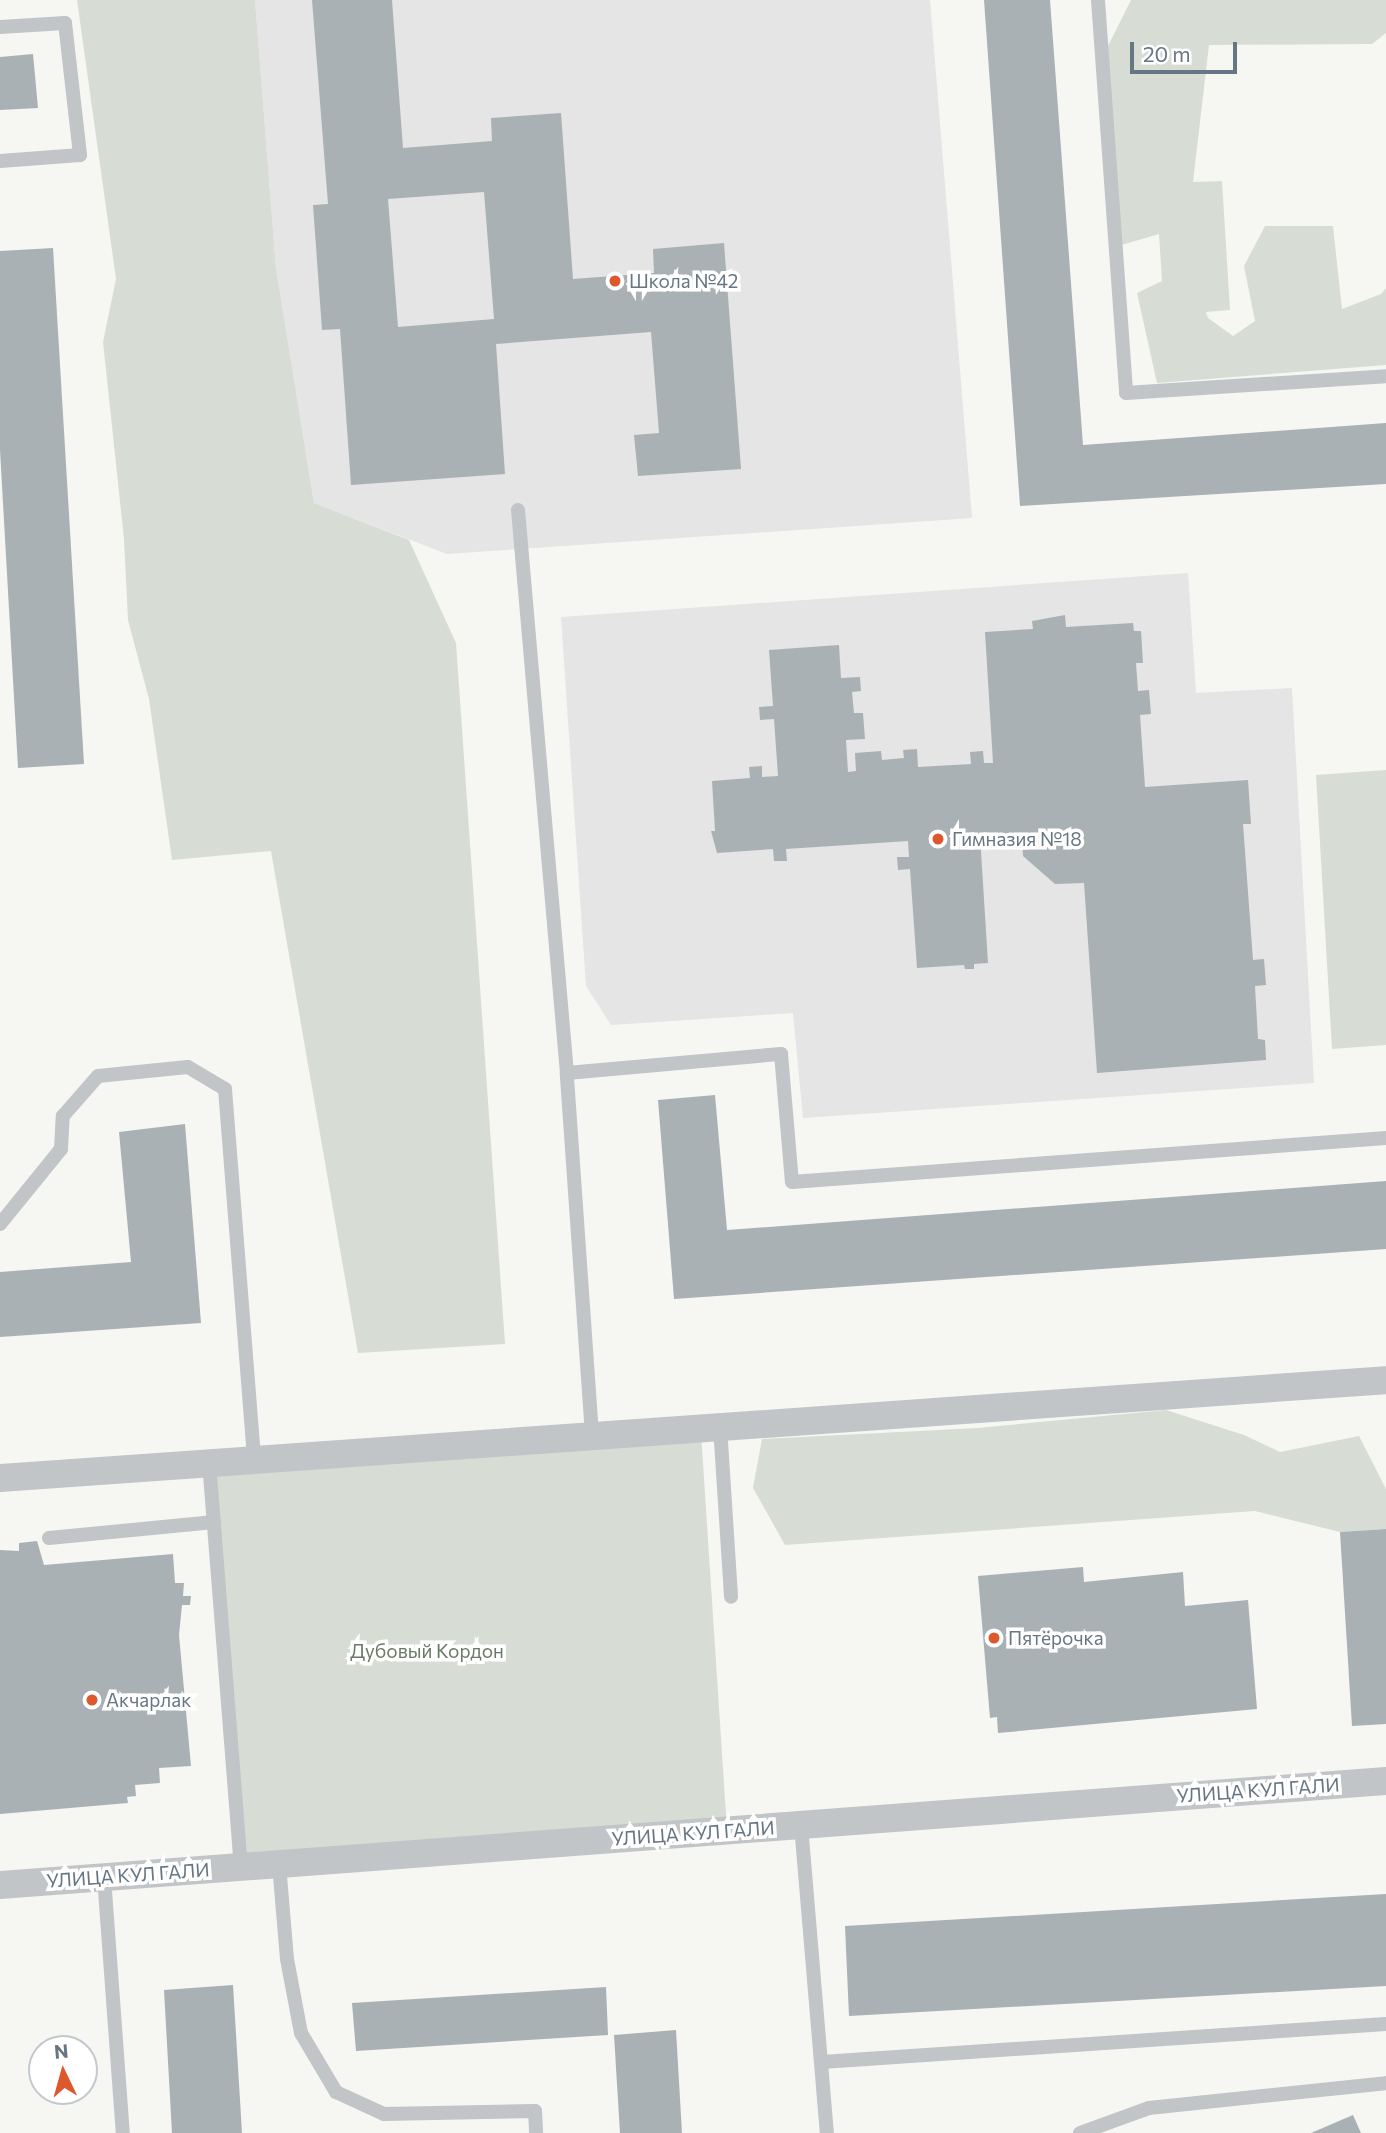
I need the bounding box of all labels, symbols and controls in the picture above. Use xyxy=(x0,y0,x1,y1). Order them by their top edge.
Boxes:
scale bar xyxy=(1134,28,1241,72)
text: 20 m xyxy=(1143,41,1191,66)
place label: Школа №42 xyxy=(629,270,738,292)
marker: Школа №42 xyxy=(607,273,623,289)
place label: Гимназия №18 xyxy=(952,828,1082,850)
marker: Гимназия №18 xyxy=(930,831,946,847)
place label: Пятёрочка xyxy=(1008,1627,1104,1649)
marker: Пятёрочка xyxy=(986,1630,1002,1646)
park label: Дубовый Кордон xyxy=(350,1640,504,1662)
place label: Акчарлак xyxy=(106,1689,191,1711)
marker: Акчарлак xyxy=(84,1692,100,1708)
street label: УЛИЦА КУЛ ГАЛИ xyxy=(1176,1773,1340,1807)
street label: УЛИЦА КУЛ ГАЛИ xyxy=(611,1816,775,1850)
street label: УЛИЦА КУЛ ГАЛИ xyxy=(46,1858,210,1892)
north arrow xyxy=(28,2035,98,2105)
text: N xyxy=(53,2038,69,2063)

